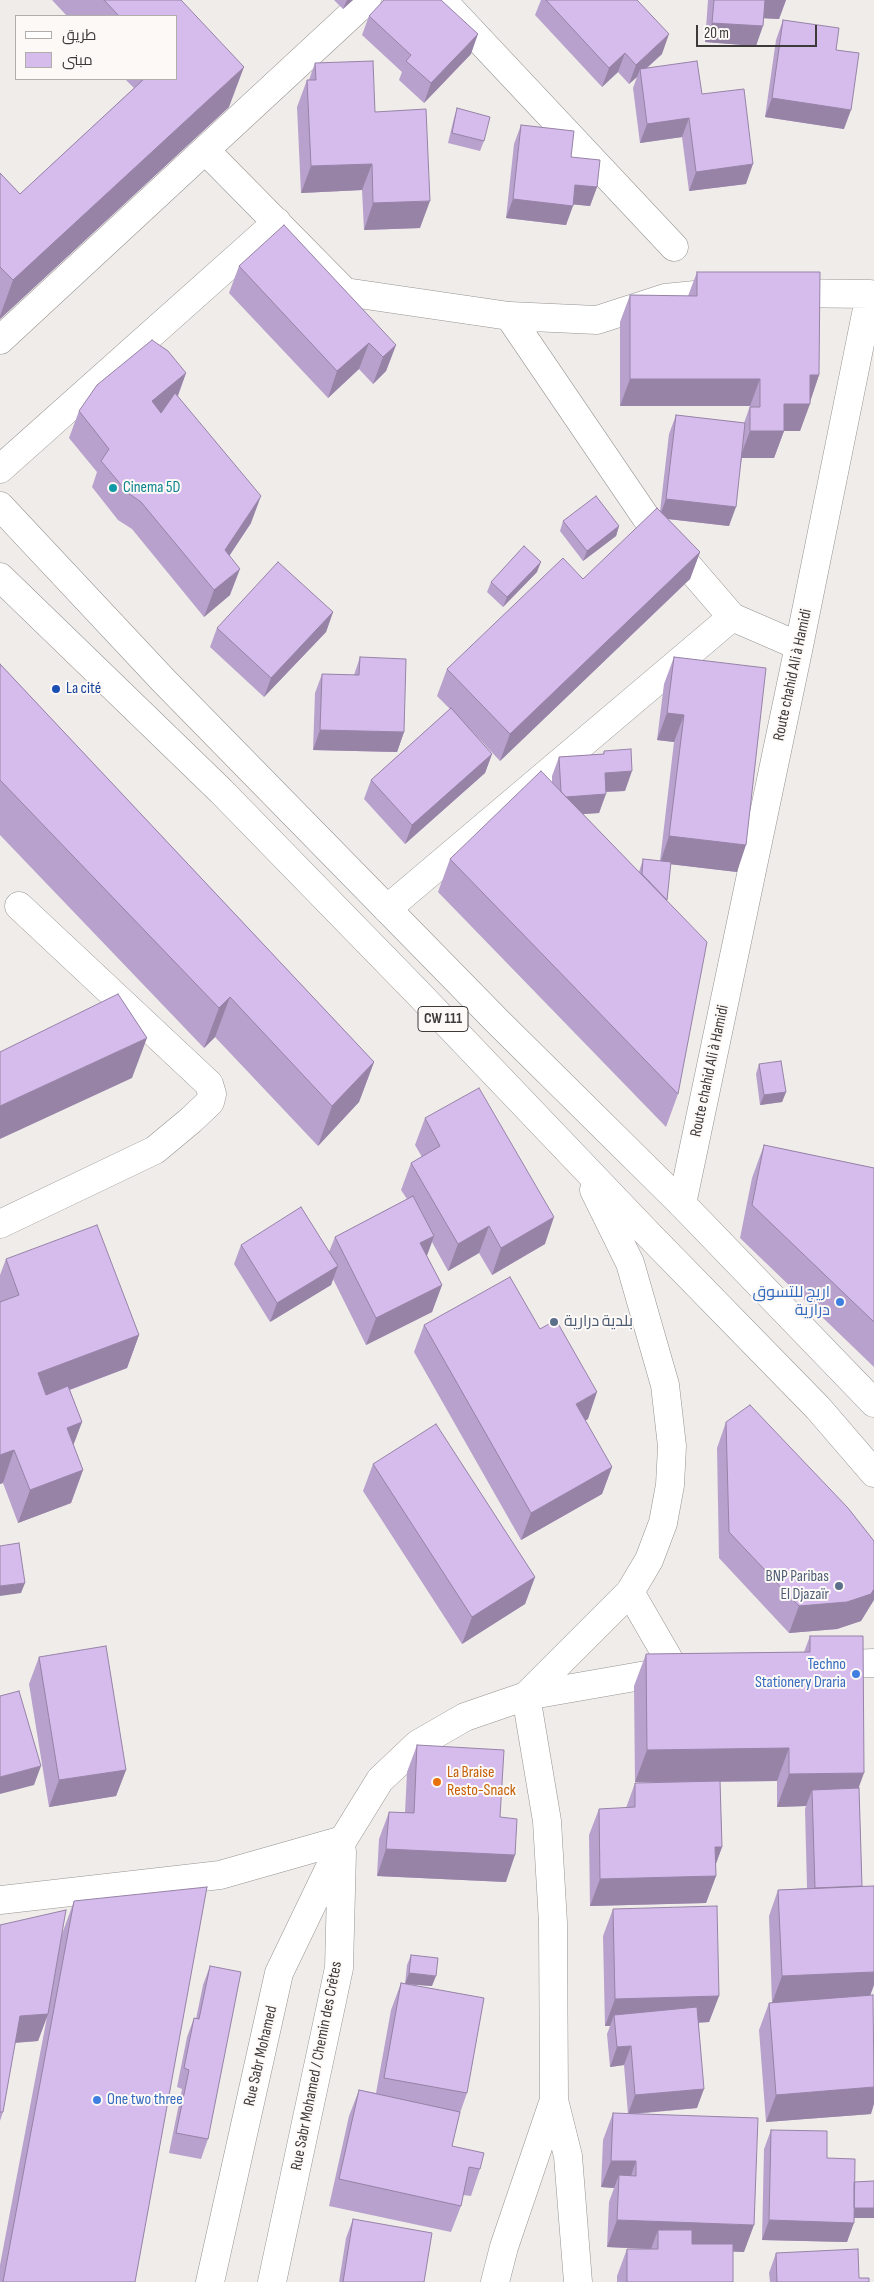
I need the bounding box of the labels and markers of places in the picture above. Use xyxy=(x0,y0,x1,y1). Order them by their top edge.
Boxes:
place label: Cinema 5D xyxy=(123,478,180,498)
marker: Cinema 5D xyxy=(107,482,119,494)
place label: La cité xyxy=(66,679,101,699)
marker: La cité xyxy=(50,683,62,695)
place label: اريج للتسوق درارية xyxy=(753,1283,830,1321)
marker: اريج للتسوق درارية xyxy=(834,1296,846,1308)
place label: بلدية درارية xyxy=(564,1312,633,1332)
marker: بلدية درارية xyxy=(548,1316,560,1328)
place label: BNP Paribas El Djazaïr xyxy=(766,1567,829,1605)
marker: BNP Paribas El Djazaïr xyxy=(833,1580,845,1592)
place label: Techno Stationery Draria xyxy=(755,1655,846,1693)
marker: Techno Stationery Draria xyxy=(850,1668,862,1680)
place label: La Braise Resto-Snack xyxy=(447,1763,516,1801)
marker: La Braise Resto-Snack xyxy=(431,1776,443,1788)
place label: One two three xyxy=(107,2090,183,2110)
marker: One two three xyxy=(91,2094,103,2106)

